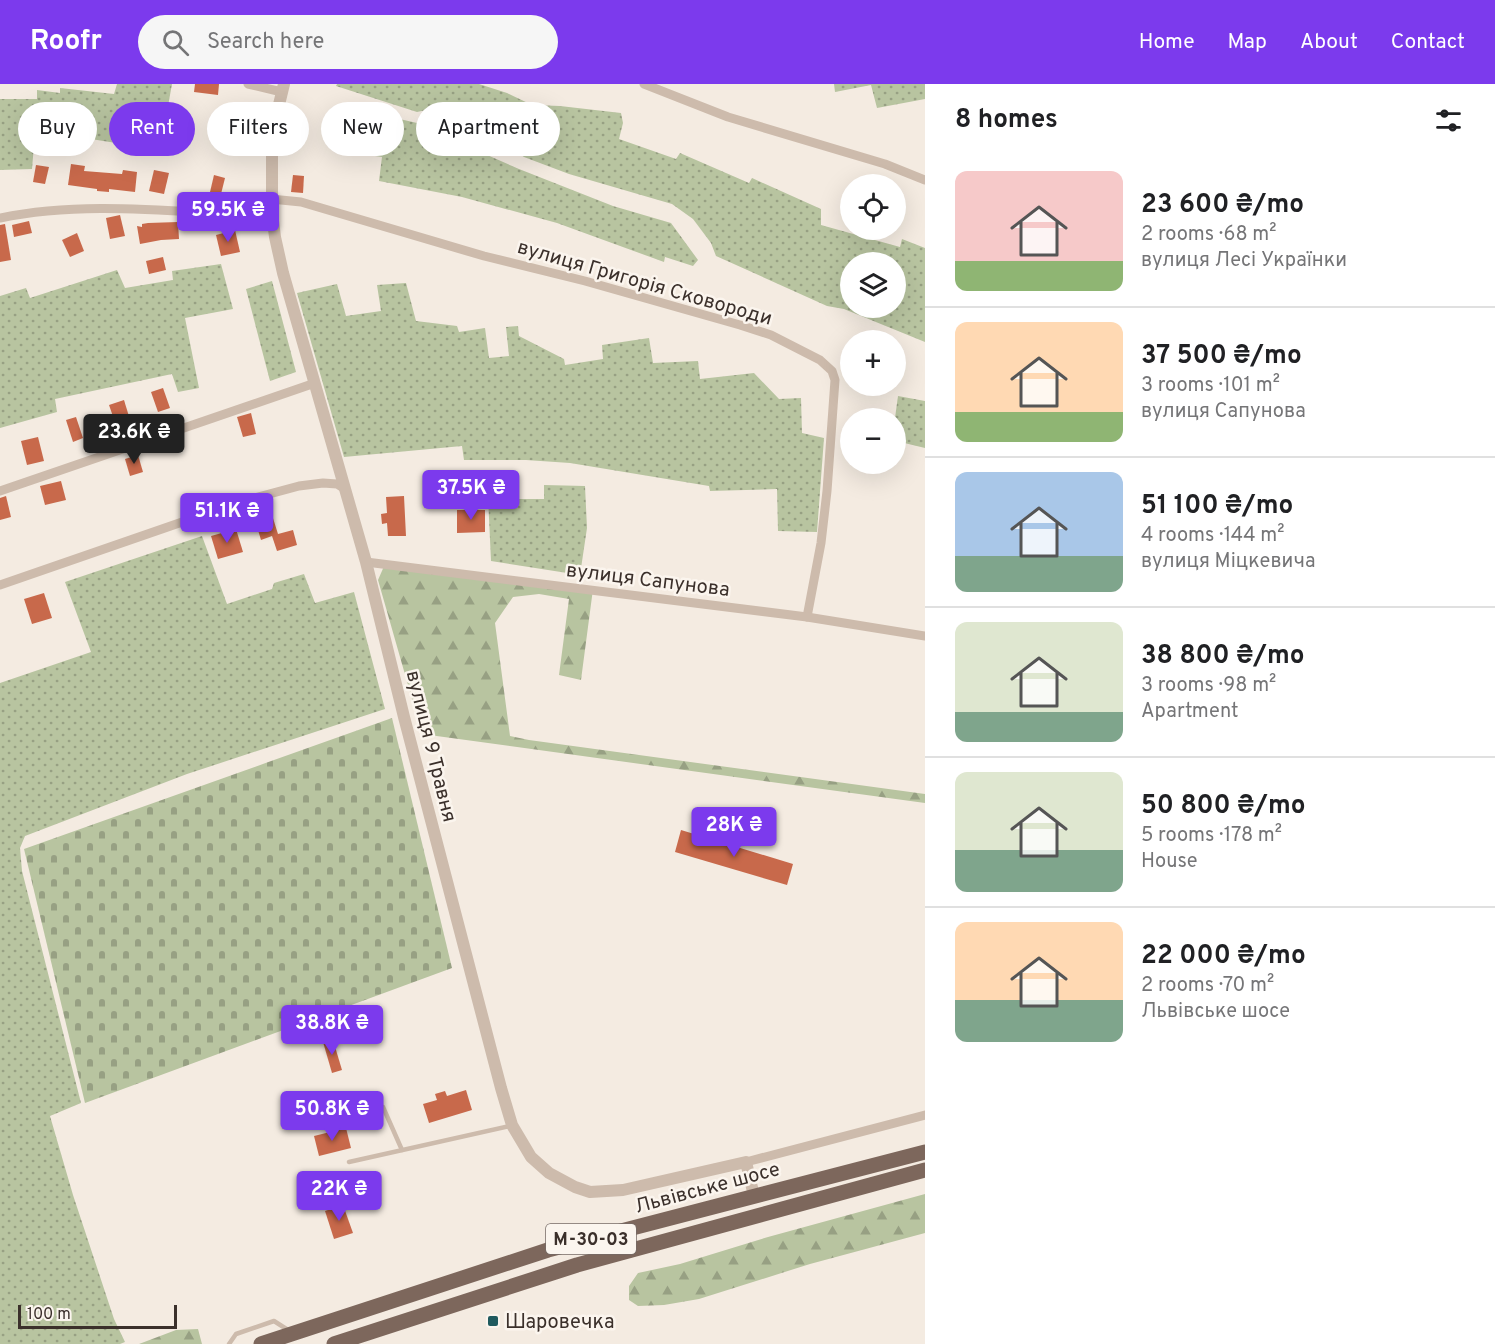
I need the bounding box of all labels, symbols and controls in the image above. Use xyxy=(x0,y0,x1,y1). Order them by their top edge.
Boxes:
search box xyxy=(138,15,558,69)
text: Roofr xyxy=(30,24,102,60)
icon: search xyxy=(159,26,192,59)
text: Search here xyxy=(207,29,324,56)
text: Home xyxy=(1139,29,1195,56)
text: Map xyxy=(1228,29,1267,56)
text: About xyxy=(1300,29,1358,56)
text: Contact xyxy=(1391,29,1465,56)
chip: Buy xyxy=(18,102,97,156)
chip: Rent xyxy=(109,102,195,156)
chip: Filters xyxy=(207,102,309,156)
chip: New xyxy=(321,102,404,156)
chip: Apartment xyxy=(416,102,560,156)
text: 8 homes xyxy=(955,104,1058,137)
icon: filters xyxy=(1432,104,1465,137)
map controls xyxy=(840,174,906,474)
button: locate xyxy=(840,174,906,240)
text: 23 600 ₴/mo xyxy=(1141,189,1304,222)
pin: 59.5K ₴ xyxy=(173,192,283,243)
icon: home xyxy=(1003,195,1075,267)
text: 59.5K ₴ xyxy=(191,198,265,224)
text: 2 rooms · 68 m² xyxy=(1141,222,1277,248)
street label: вулиця Григорія Сковороди xyxy=(514,235,775,333)
text: вулиця Лесі Українки xyxy=(1141,248,1347,274)
button: layers xyxy=(840,252,906,318)
button: + xyxy=(840,330,906,396)
text: 37 500 ₴/mo xyxy=(1141,340,1302,373)
icon: home xyxy=(1003,346,1075,418)
text: 3 rooms · 101 m² xyxy=(1141,373,1280,399)
text: вулиця Сапунова xyxy=(1141,399,1306,425)
button: − xyxy=(840,408,906,474)
pin: 23.6K ₴ xyxy=(79,414,189,465)
text: 23.6K ₴ xyxy=(97,420,171,446)
pin: 37.5K ₴ xyxy=(416,470,526,521)
text: 37.5K ₴ xyxy=(436,476,506,502)
text: 51 100 ₴/mo xyxy=(1141,490,1293,523)
pin: 51.1K ₴ xyxy=(172,493,282,544)
icon: home xyxy=(1003,496,1075,568)
text: 51.1K ₴ xyxy=(194,499,260,525)
text: 4 rooms · 144 m² xyxy=(1141,523,1284,549)
text: вулиця Міцкевича xyxy=(1141,549,1315,575)
street label: вулиця Сапунова xyxy=(564,558,731,604)
text: 38 800 ₴/mo xyxy=(1141,640,1305,673)
icon: home xyxy=(1003,646,1075,718)
street label: вулиця 9 Травня xyxy=(399,668,461,825)
text: 3 rooms · 98 m² xyxy=(1141,673,1276,699)
text: Apartment xyxy=(1141,699,1239,725)
text: 50 800 ₴/mo xyxy=(1141,790,1306,823)
icon: home xyxy=(1003,796,1075,868)
pin: 28K ₴ xyxy=(692,807,776,858)
text: 28K ₴ xyxy=(705,813,763,839)
text: 5 rooms · 178 m² xyxy=(1141,823,1282,849)
text: House xyxy=(1141,849,1197,875)
text: 22 000 ₴/mo xyxy=(1141,940,1306,973)
icon: home xyxy=(1003,946,1075,1018)
text: 2 rooms · 70 m² xyxy=(1141,973,1274,999)
text: Львівське шосе xyxy=(1141,999,1290,1025)
pin: 38.8K ₴ xyxy=(277,1005,387,1056)
text: 38.8K ₴ xyxy=(295,1011,369,1037)
pin: 50.8K ₴ xyxy=(277,1091,387,1142)
text: 50.8K ₴ xyxy=(295,1097,370,1123)
street label: Львівське шосе xyxy=(632,1157,783,1221)
pin: 22K ₴ xyxy=(297,1171,381,1222)
text: 22K ₴ xyxy=(311,1177,367,1203)
road number: М-30-03 xyxy=(546,1224,636,1254)
scale bar xyxy=(18,1302,177,1330)
text: 100 m xyxy=(27,1305,71,1325)
place label: Шаровечка xyxy=(505,1310,614,1336)
marker: Шаровечка xyxy=(486,1314,500,1328)

